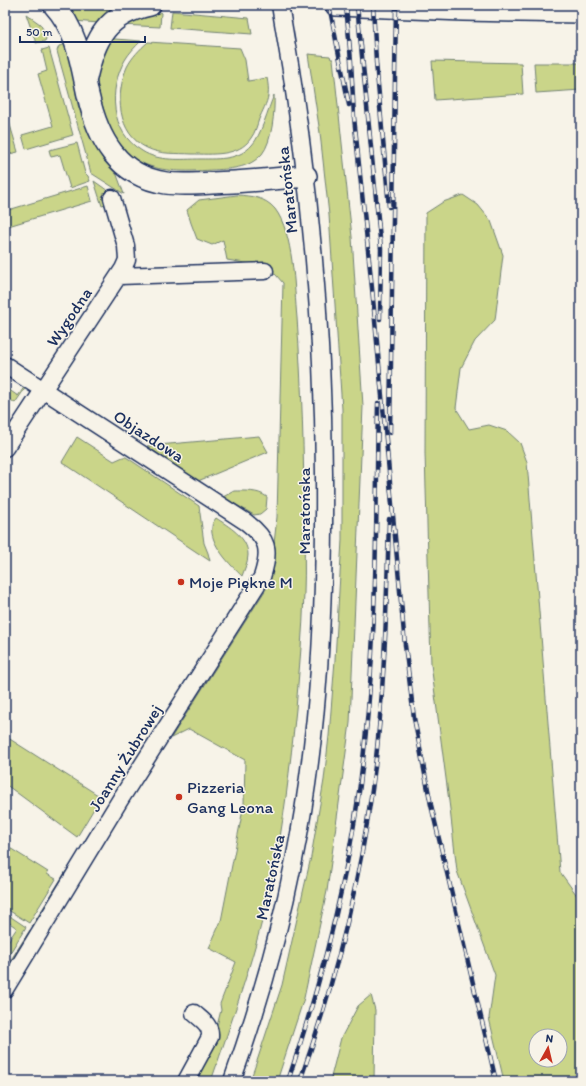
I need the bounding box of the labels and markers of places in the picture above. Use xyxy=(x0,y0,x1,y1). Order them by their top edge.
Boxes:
place label: Moje Piękne M xyxy=(189,572,293,592)
marker: Moje Piękne M xyxy=(176,577,186,587)
place label: Pizzeria Gang Leona xyxy=(187,777,274,817)
marker: Pizzeria Gang Leona xyxy=(174,792,184,802)

